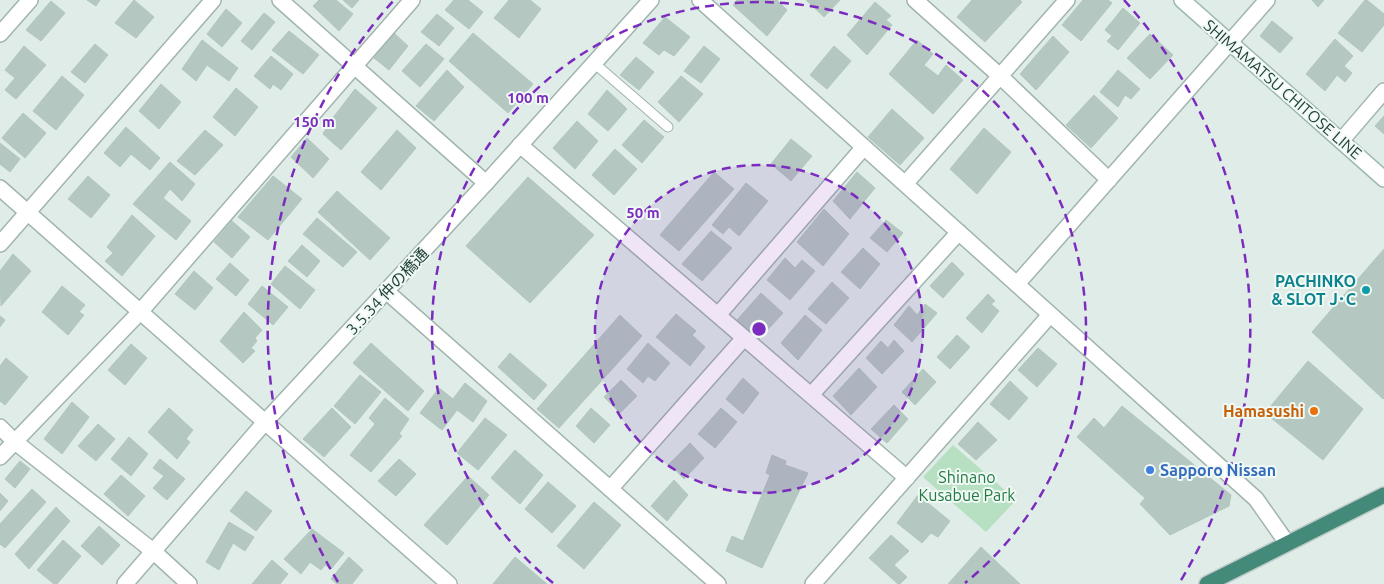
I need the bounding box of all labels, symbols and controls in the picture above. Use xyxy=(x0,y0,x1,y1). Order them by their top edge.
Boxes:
street label: SHIMAMATSU CHITOSE LINE xyxy=(1200,16,1366,162)
text: 100 m xyxy=(507,89,549,106)
text: 150 m xyxy=(293,113,335,130)
text: 50 m xyxy=(626,204,660,221)
street label: 3.5.34 仲の橋通 xyxy=(342,244,432,338)
place label: PACHINKO & SLOT J･C xyxy=(1271,272,1356,308)
marker: PACHINKO & SLOT J･C xyxy=(1360,284,1372,296)
centre of rings xyxy=(750,320,768,338)
place label: Hamasushi xyxy=(1223,402,1304,420)
marker: Hamasushi xyxy=(1308,405,1320,417)
place label: Sapporo Nissan xyxy=(1160,461,1276,479)
marker: Sapporo Nissan xyxy=(1144,464,1156,476)
park label: Shinano Kusabue Park xyxy=(919,468,1015,504)

